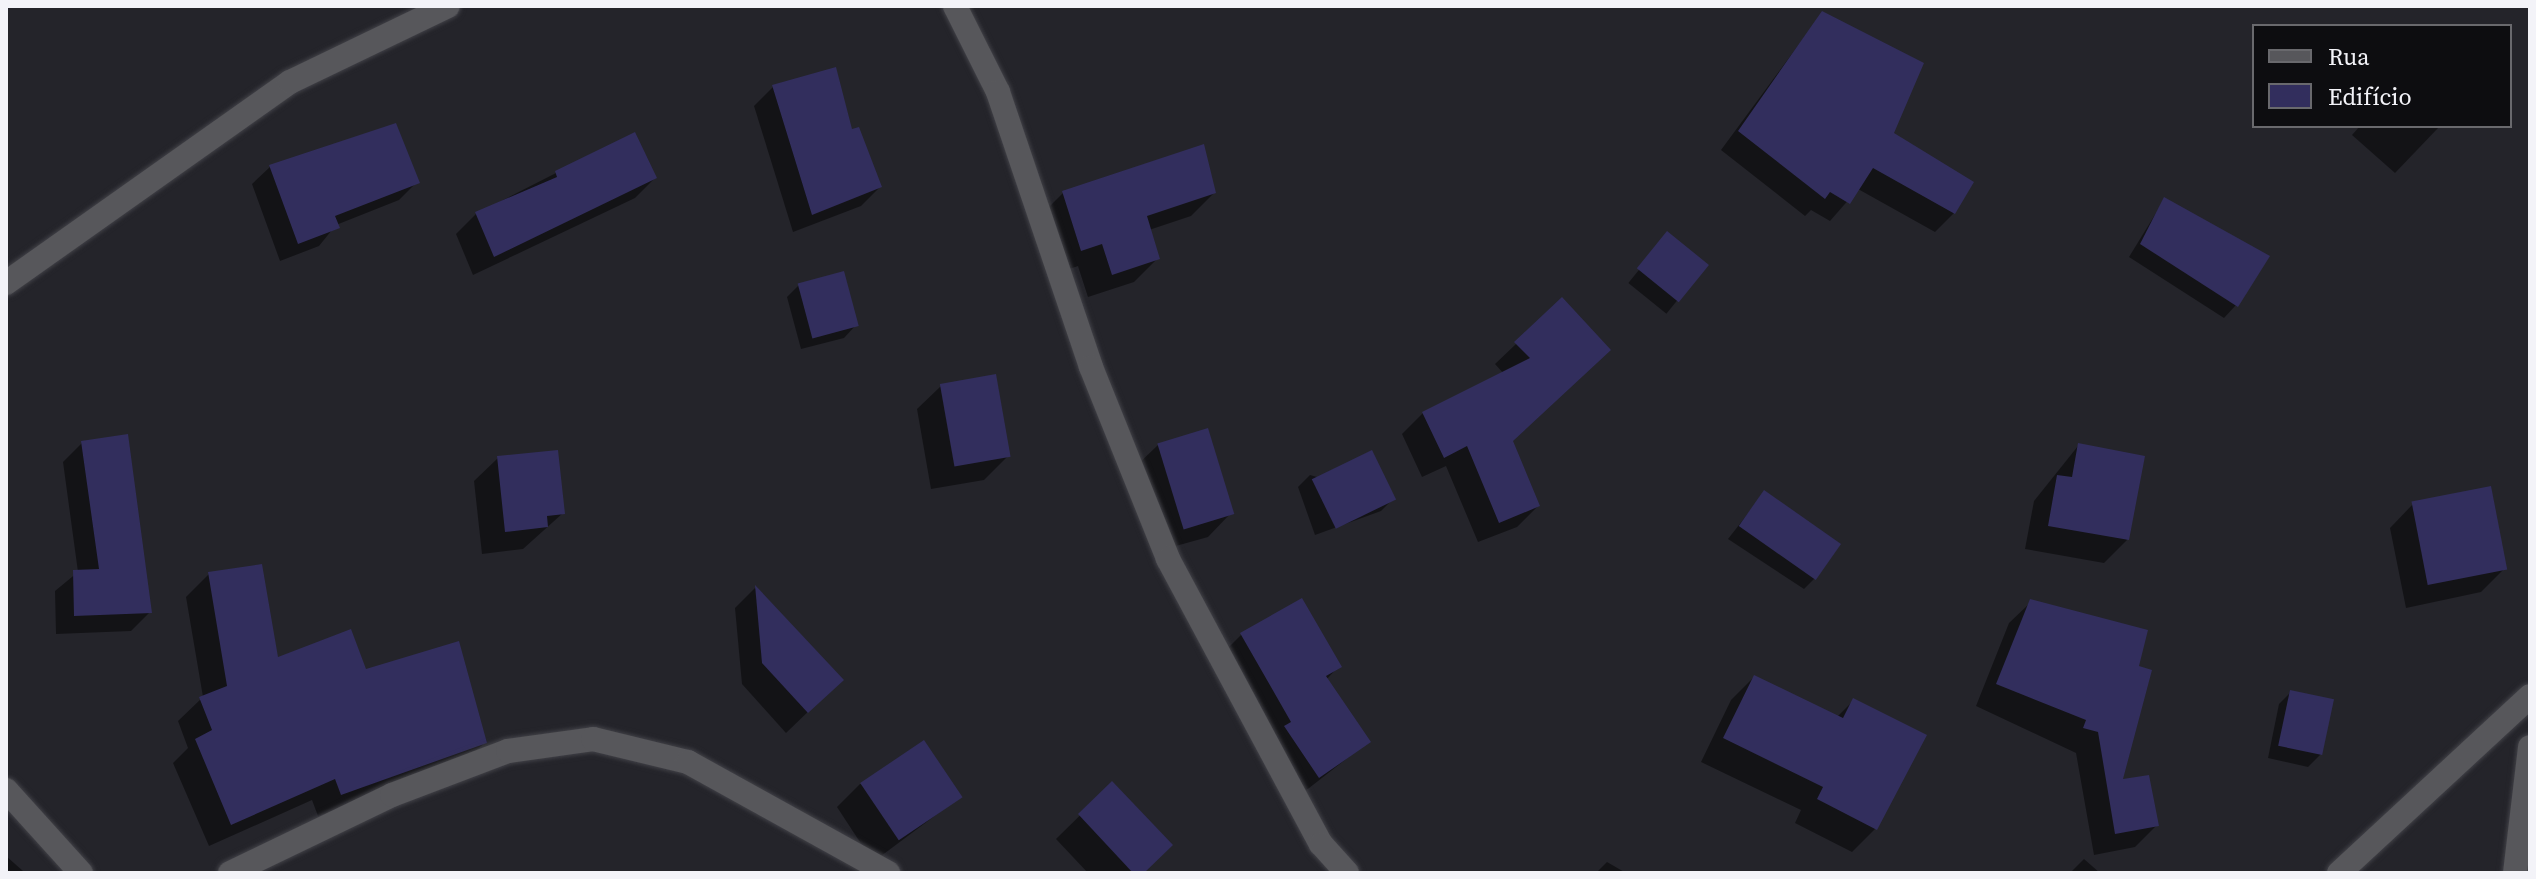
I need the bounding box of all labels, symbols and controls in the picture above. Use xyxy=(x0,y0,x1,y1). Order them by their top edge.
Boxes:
legend xyxy=(2252,24,2512,128)
text: Rua xyxy=(2328,40,2370,73)
text: Edifício xyxy=(2328,80,2412,113)

